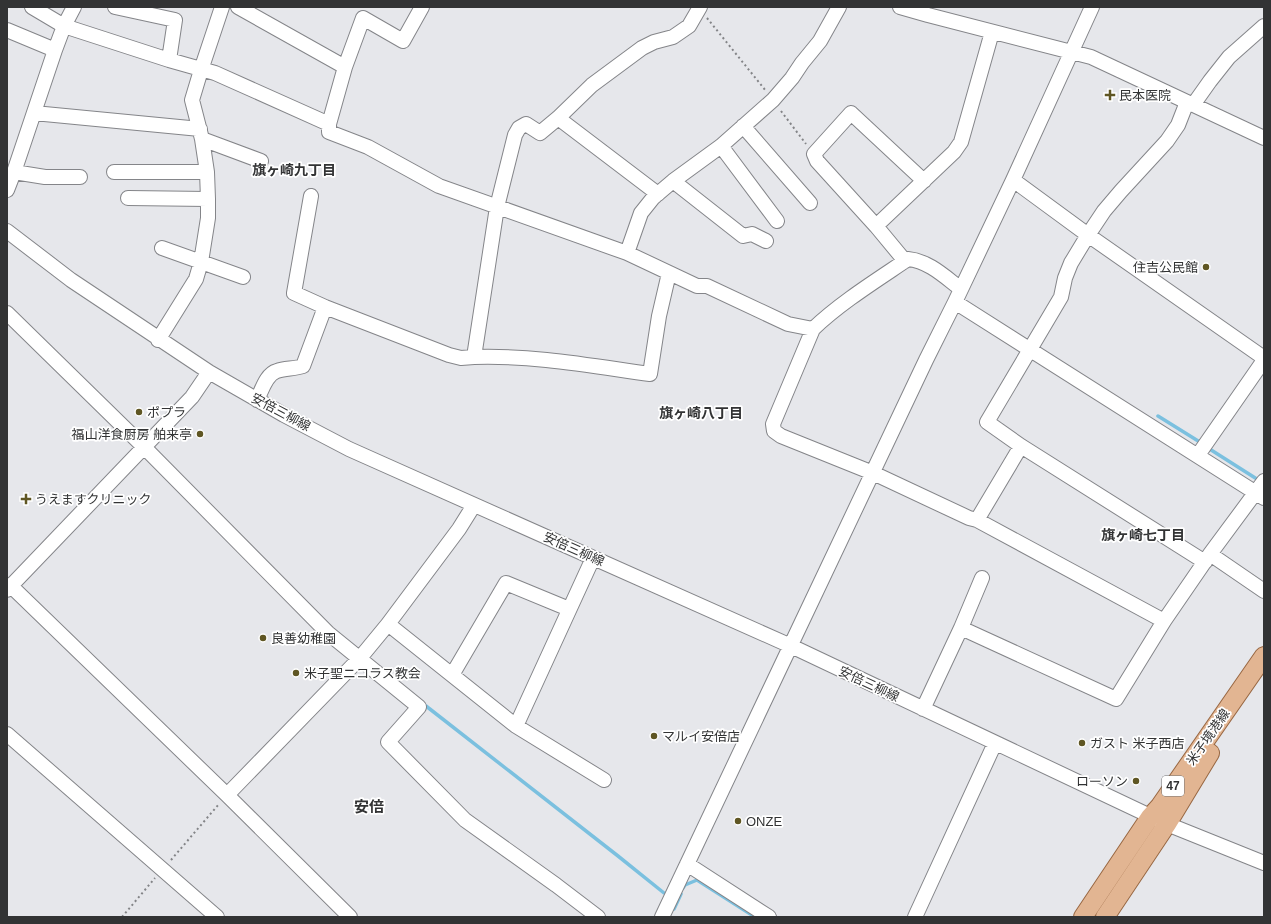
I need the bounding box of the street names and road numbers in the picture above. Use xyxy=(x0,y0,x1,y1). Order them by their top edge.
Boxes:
street label: 安倍三柳線 xyxy=(249,390,313,434)
street label: 安倍三柳線 xyxy=(541,529,607,569)
street label: 安倍三柳線 xyxy=(836,663,902,705)
street label: 米子境港線 xyxy=(1183,706,1233,768)
road number: 47 xyxy=(1162,776,1184,796)

